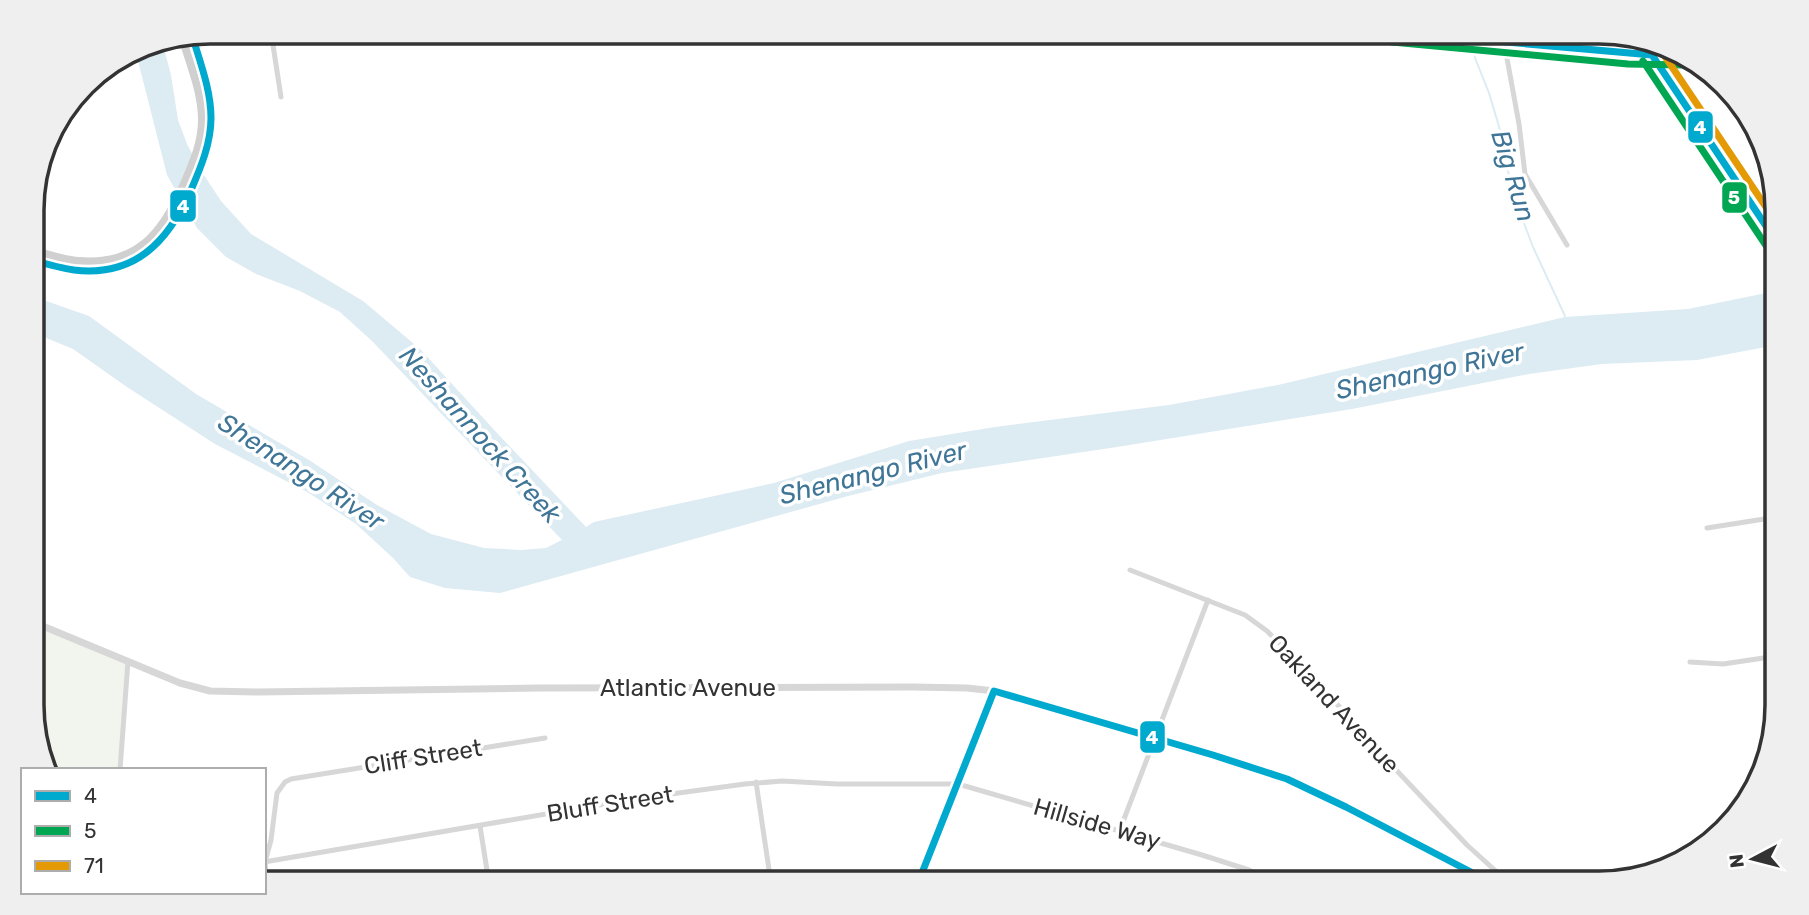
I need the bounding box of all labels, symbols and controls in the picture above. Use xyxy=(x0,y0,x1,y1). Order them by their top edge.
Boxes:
line badge: 4 xyxy=(1687,110,1714,144)
text: 4 xyxy=(1694,116,1707,139)
water label: Big Run xyxy=(1484,126,1542,226)
line badge: 5 xyxy=(1721,181,1748,214)
text: 5 xyxy=(1728,186,1740,209)
line badge: 4 xyxy=(169,189,197,223)
text: 4 xyxy=(177,195,190,218)
water label: Shenango River xyxy=(1333,336,1528,406)
water label: Neshannock Creek xyxy=(393,340,568,530)
water label: Shenango River xyxy=(212,407,391,538)
water label: Shenango River xyxy=(776,435,971,511)
street label: Oakland Avenue xyxy=(1263,629,1405,779)
street label: Atlantic Avenue xyxy=(600,674,776,702)
line badge: 4 xyxy=(1139,720,1166,754)
text: 4 xyxy=(1146,726,1159,749)
street label: Cliff Street xyxy=(362,734,484,780)
legend xyxy=(21,768,266,894)
street label: Bluff Street xyxy=(545,780,675,828)
text: 4 xyxy=(84,783,97,808)
street label: Hillside Way xyxy=(1030,793,1164,855)
text: 5 xyxy=(84,818,96,843)
north arrow xyxy=(1718,824,1788,894)
text: 71 xyxy=(84,853,104,878)
text: N xyxy=(1724,853,1749,869)

